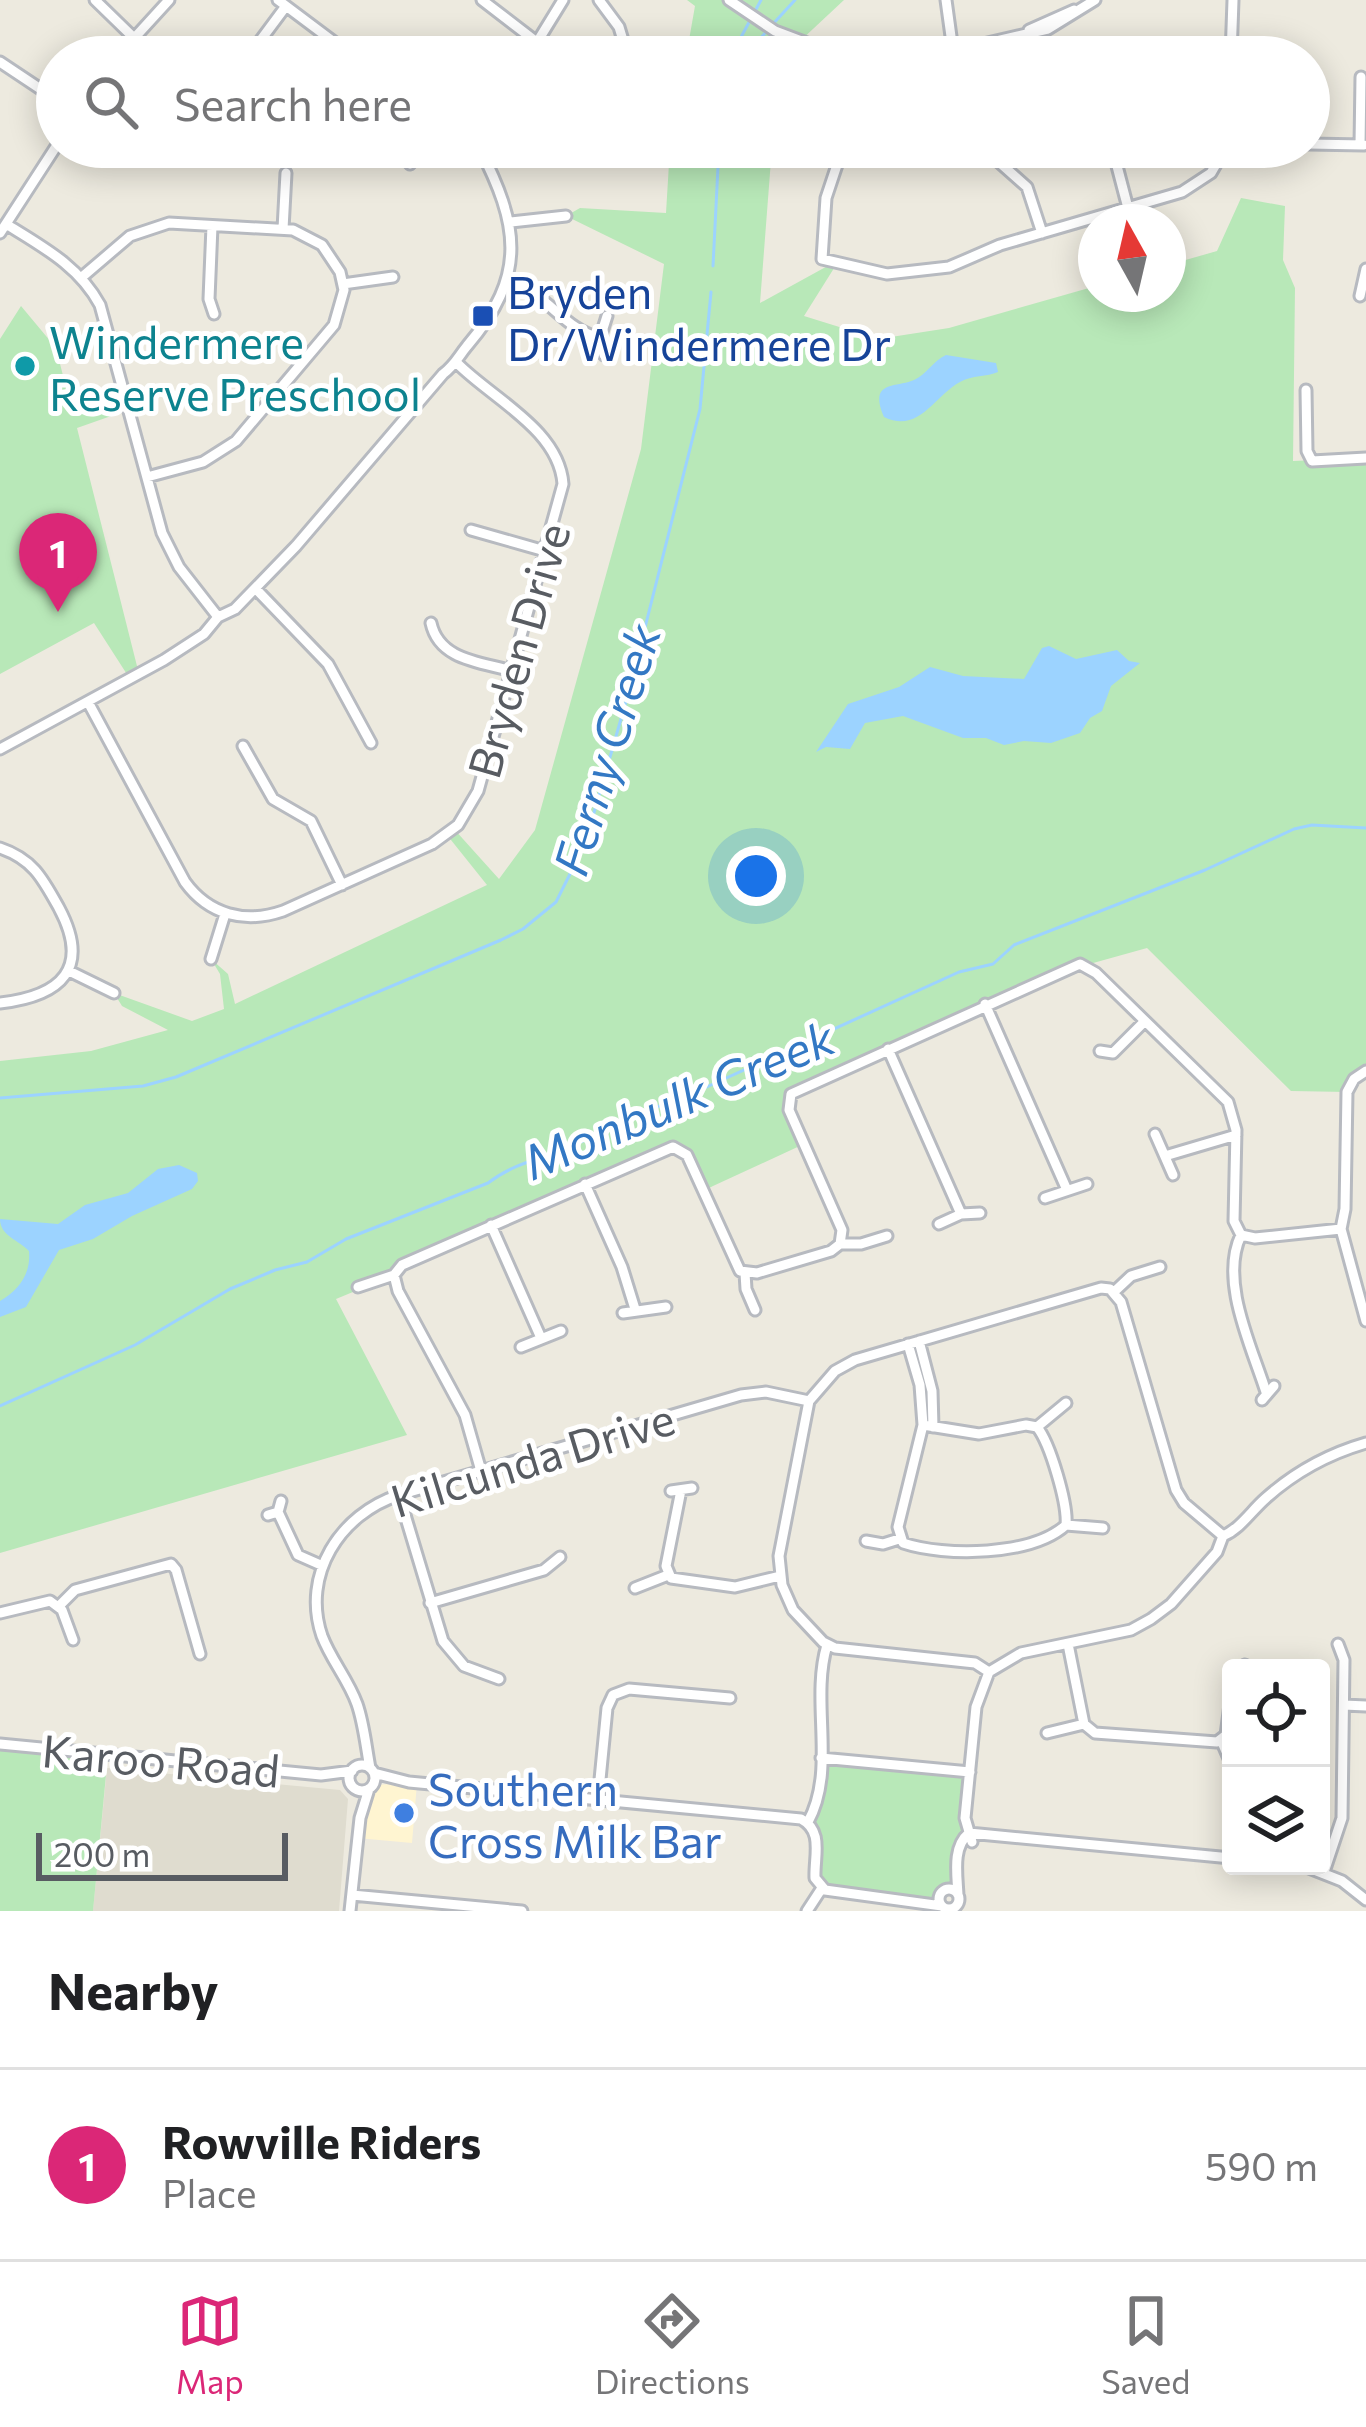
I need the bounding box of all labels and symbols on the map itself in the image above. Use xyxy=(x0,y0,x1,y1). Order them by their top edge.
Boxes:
north arrow xyxy=(1078,204,1186,312)
place label: Bryden Dr/Windermere Dr xyxy=(507,263,891,370)
marker: Bryden Dr/Windermere Dr xyxy=(470,303,496,329)
place label: Windermere Reserve Preschool xyxy=(49,313,421,420)
marker: Windermere Reserve Preschool xyxy=(12,353,38,379)
pin: 1 xyxy=(19,513,97,612)
street label: Bryden Drive xyxy=(454,516,580,784)
water label: Ferny Creek xyxy=(539,615,671,882)
your location xyxy=(726,846,786,906)
water label: Monbulk Creek xyxy=(513,1006,843,1190)
street label: Kilcunda Drive xyxy=(384,1389,680,1527)
street label: Karoo Road xyxy=(40,1721,282,1797)
place label: Southern Cross Milk Bar xyxy=(428,1760,722,1867)
marker: Southern Cross Milk Bar xyxy=(391,1800,417,1826)
scale bar xyxy=(36,1827,288,1880)

